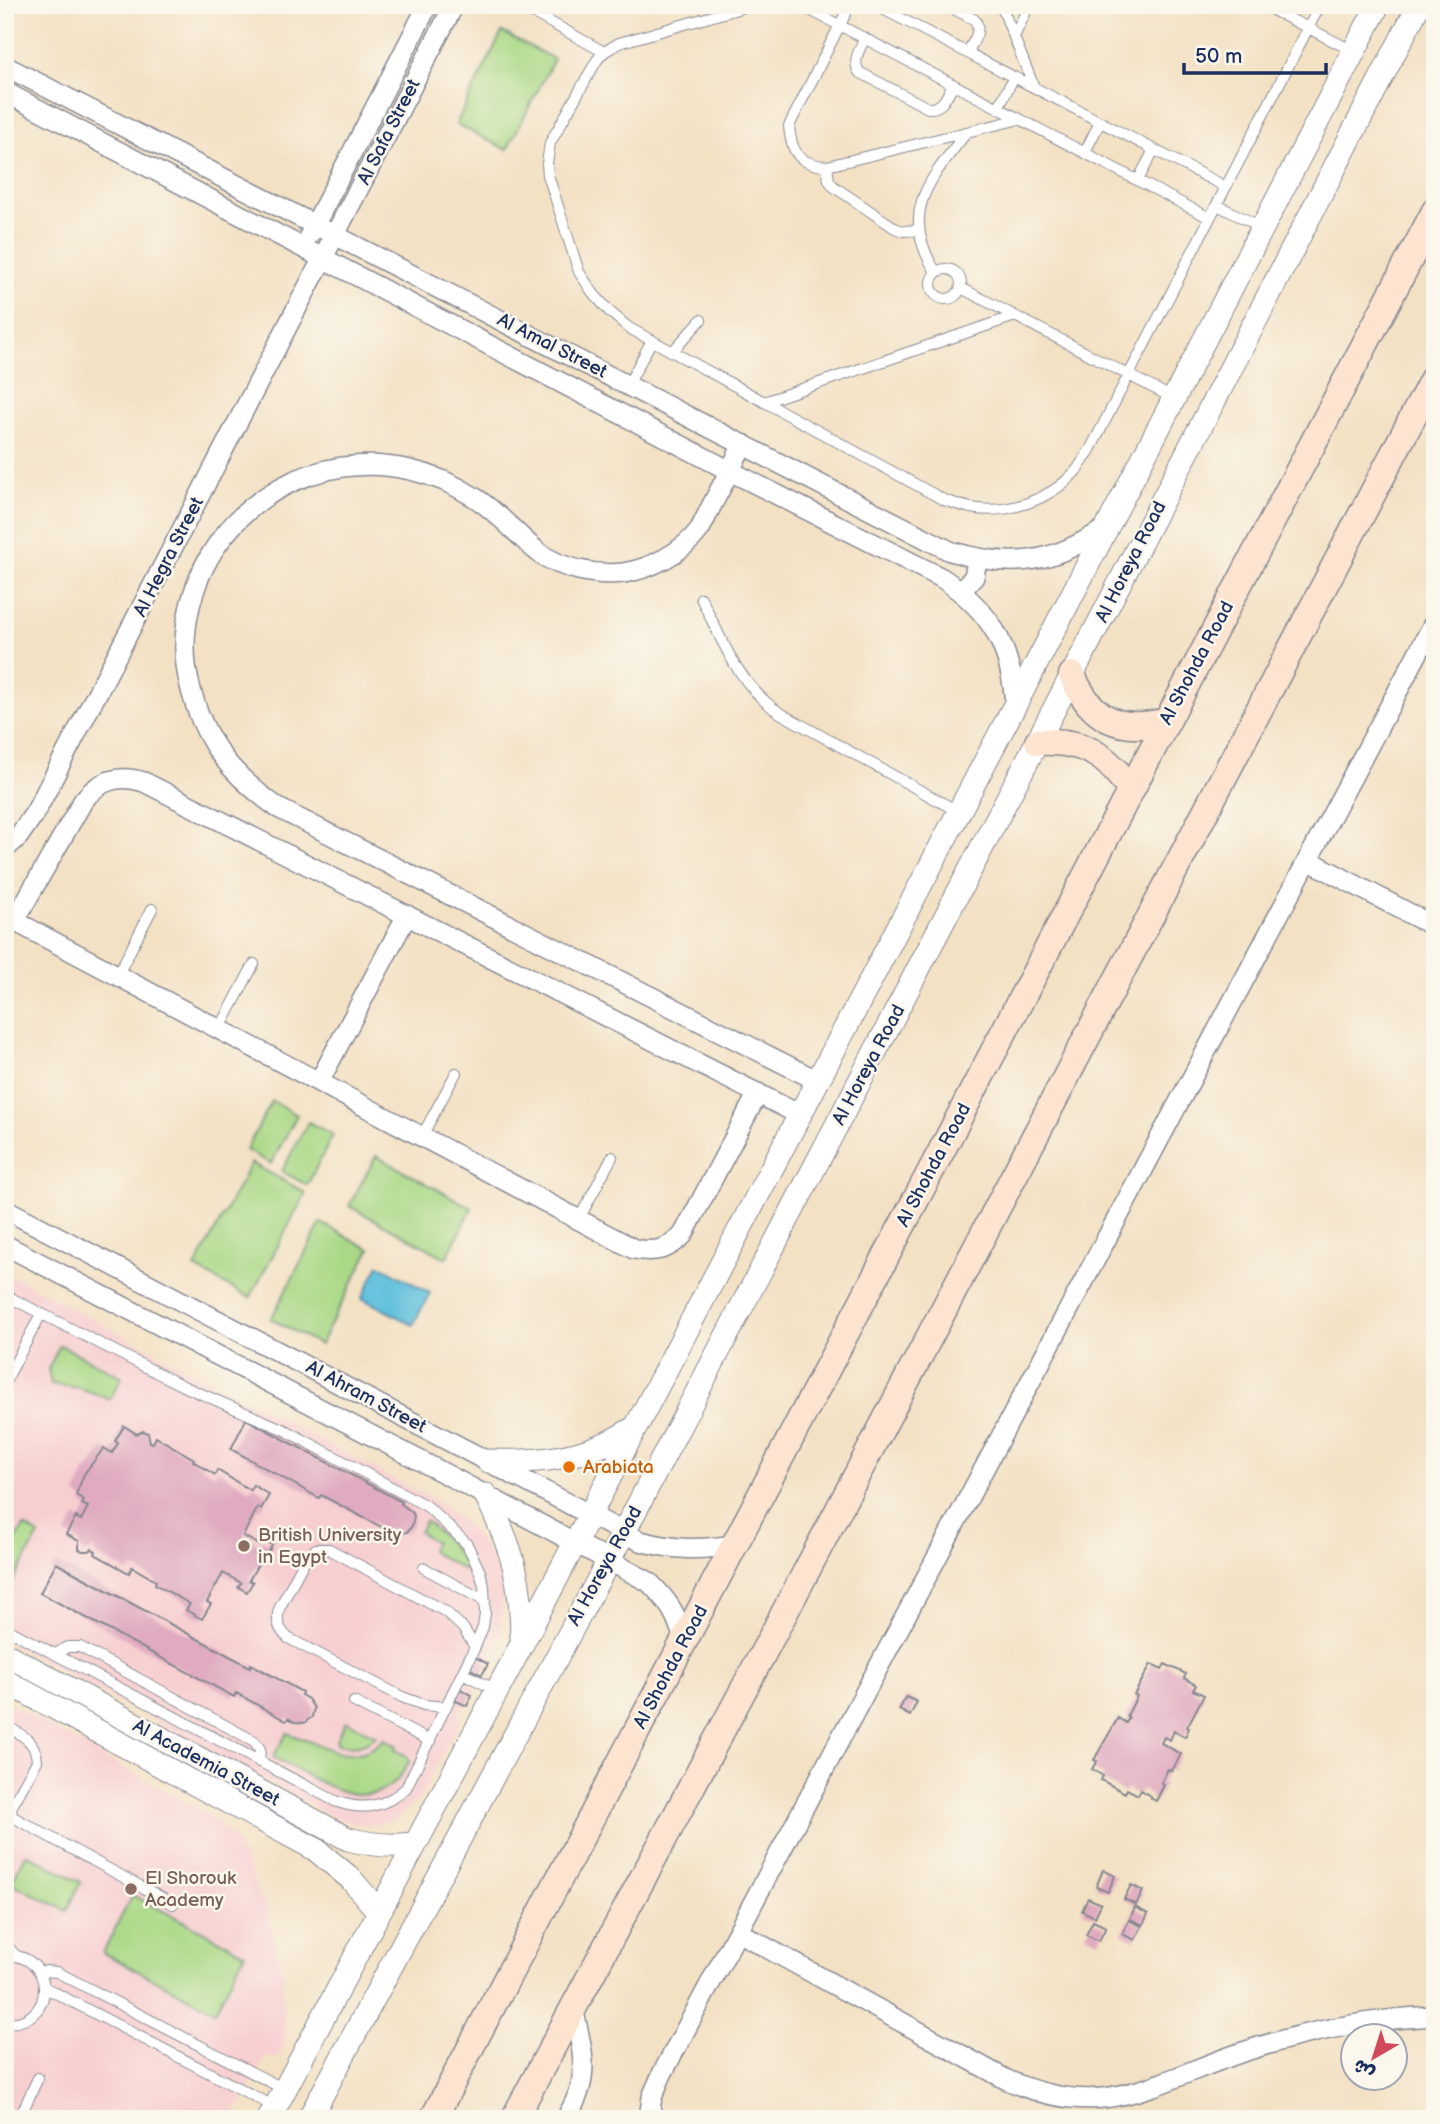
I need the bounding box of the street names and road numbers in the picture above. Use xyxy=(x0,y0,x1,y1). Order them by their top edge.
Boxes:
street label: Al Safa Street xyxy=(352,75,426,189)
street label: Al Amal Street xyxy=(493,308,611,384)
street label: Al Hegra Street xyxy=(129,493,209,621)
street label: Al Horeya Road xyxy=(1091,497,1171,627)
street label: Al Shohda Road xyxy=(1155,597,1239,729)
street label: Al Horeya Road xyxy=(828,1001,910,1129)
street label: Al Shohda Road xyxy=(892,1099,976,1231)
street label: Al Ahram Street xyxy=(302,1356,430,1438)
street label: Al Horeya Road xyxy=(563,1502,647,1630)
street label: Al Shohda Road xyxy=(629,1601,713,1733)
street label: Al Academia Street xyxy=(129,1715,284,1812)

